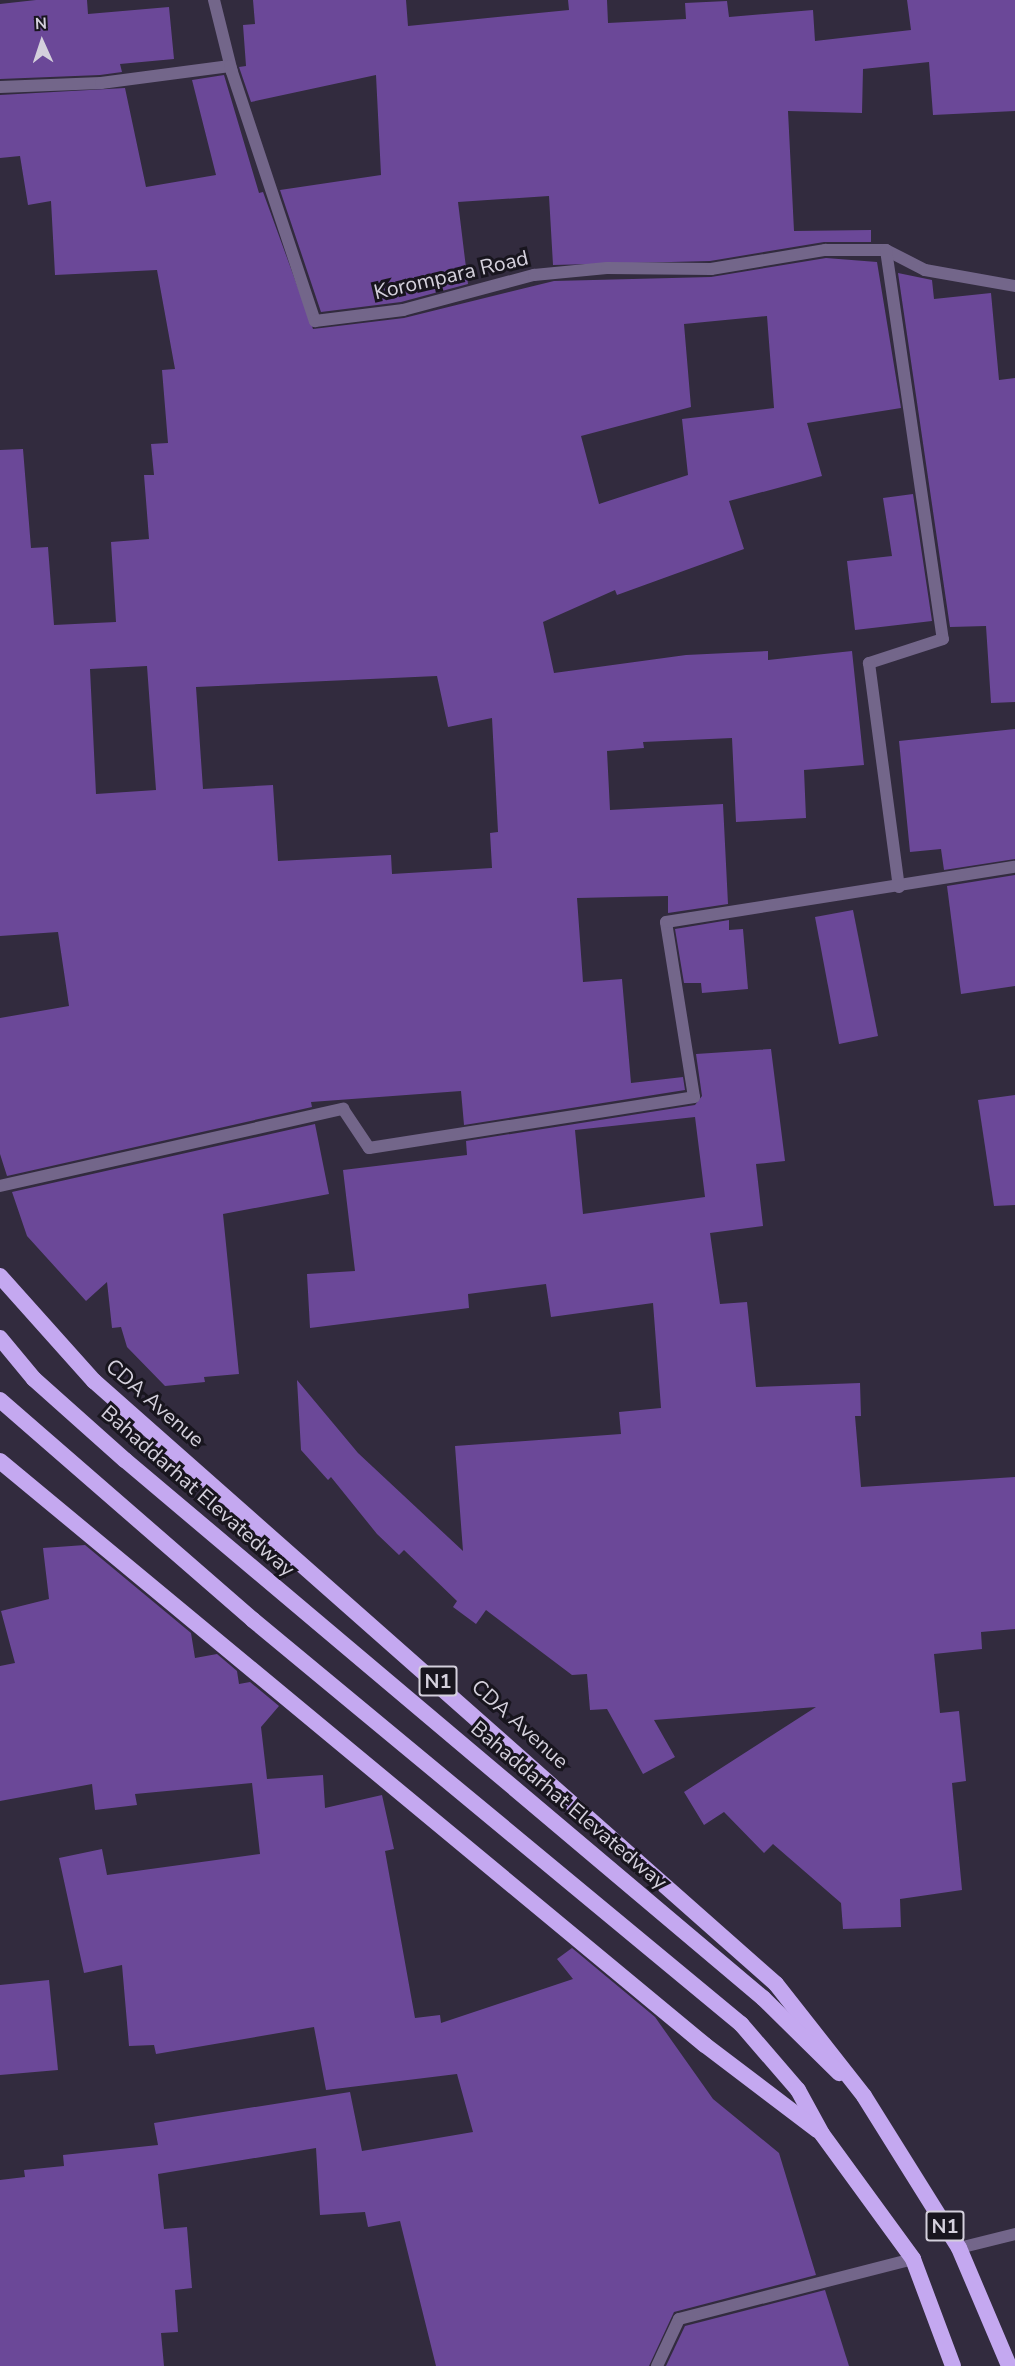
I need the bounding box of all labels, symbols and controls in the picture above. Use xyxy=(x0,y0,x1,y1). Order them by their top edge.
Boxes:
north arrow xyxy=(12,12,72,72)
text: N xyxy=(35,13,48,35)
street label: Korompara Road xyxy=(371,245,531,305)
street label: CDA Avenue xyxy=(101,1354,209,1452)
street label: Bahaddarhat Elevatedway xyxy=(96,1400,300,1582)
road number: N1 xyxy=(418,1664,458,1698)
street label: CDA Avenue xyxy=(466,1674,574,1774)
street label: Bahaddarhat Elevatedway xyxy=(466,1716,672,1894)
road number: N1 xyxy=(926,2209,964,2243)

